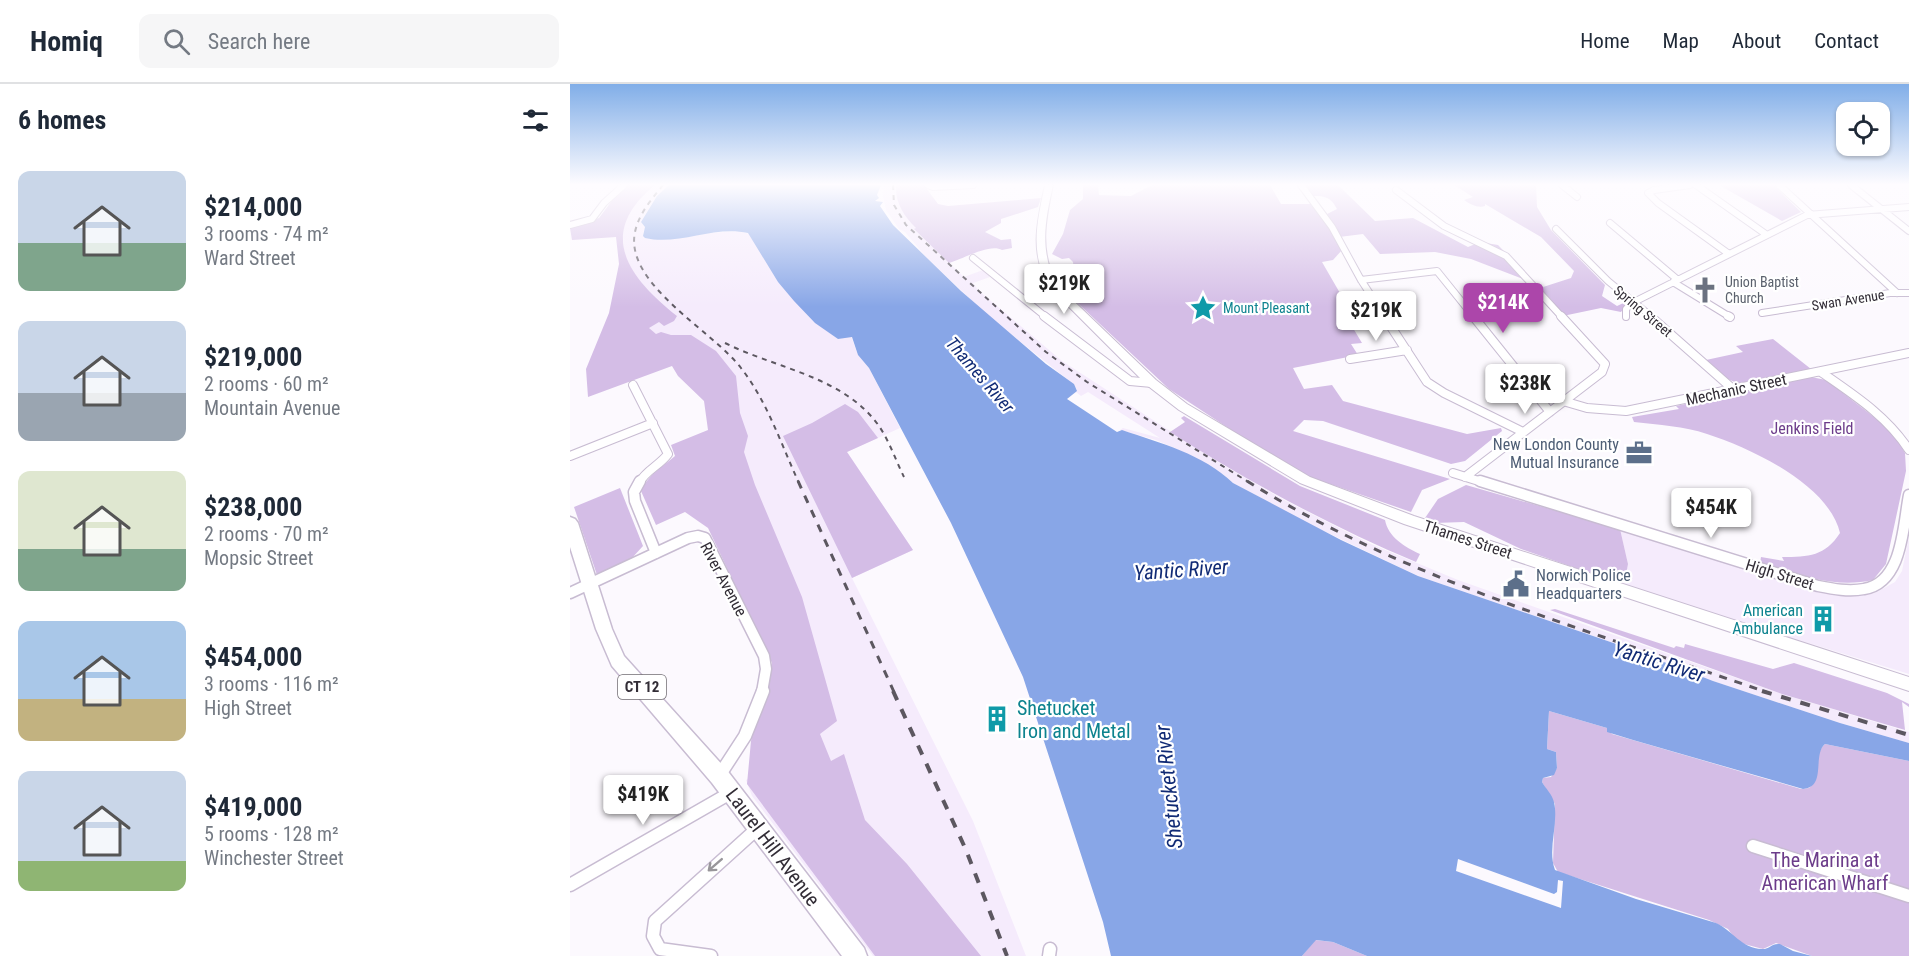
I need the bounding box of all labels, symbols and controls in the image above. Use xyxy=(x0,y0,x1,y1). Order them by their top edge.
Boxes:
search box xyxy=(139,14,559,68)
text: Homiq xyxy=(30,25,103,58)
icon: search xyxy=(160,25,193,58)
text: Search here xyxy=(208,29,310,54)
text: Home xyxy=(1580,29,1630,53)
text: Map xyxy=(1663,29,1699,53)
text: About xyxy=(1732,29,1781,53)
text: Contact xyxy=(1814,29,1879,53)
map controls xyxy=(1836,102,1890,156)
button: locate xyxy=(1836,102,1890,156)
icon: filters xyxy=(519,104,552,137)
text: 6 homes xyxy=(18,105,106,135)
text: $214,000 xyxy=(204,192,302,222)
icon: home xyxy=(66,195,138,267)
text: 3 rooms · 74 m² xyxy=(204,222,329,246)
text: Ward Street xyxy=(204,246,296,270)
pin: $219K xyxy=(1022,264,1106,315)
text: $219K xyxy=(1038,271,1090,295)
place label: Union Baptist Church xyxy=(1725,274,1799,306)
church icon: Union Baptist Church xyxy=(1690,275,1720,305)
street label: Spring Street xyxy=(1611,282,1675,340)
pin: $214K xyxy=(1461,283,1545,334)
street label: Swan Avenue xyxy=(1811,286,1886,314)
text: $214K xyxy=(1477,290,1529,314)
pin: $219K xyxy=(1334,291,1418,342)
place icon: Mount Pleasant xyxy=(1188,293,1218,323)
text: $219K xyxy=(1350,298,1402,322)
place label: Mount Pleasant xyxy=(1223,300,1310,316)
water label: Thames River xyxy=(942,333,1019,417)
text: $219,000 xyxy=(204,342,302,372)
icon: home xyxy=(66,345,138,417)
pin: $238K xyxy=(1483,364,1567,415)
street label: Mechanic Street xyxy=(1684,370,1788,409)
text: $238K xyxy=(1499,371,1551,395)
text: 2 rooms · 60 m² xyxy=(204,372,329,396)
text: Mountain Avenue xyxy=(204,396,340,420)
park label: Jenkins Field xyxy=(1770,419,1854,438)
place label: New London County Mutual Insurance xyxy=(1493,435,1619,472)
office icon: New London County Mutual Insurance xyxy=(1624,438,1654,468)
pin: $454K xyxy=(1669,488,1753,539)
text: $238,000 xyxy=(204,492,302,522)
icon: home xyxy=(66,495,138,567)
text: $454K xyxy=(1685,495,1737,519)
street label: Thames Street xyxy=(1421,516,1515,563)
text: 2 rooms · 70 m² xyxy=(204,522,329,546)
street label: River Avenue xyxy=(696,539,751,619)
text: Mopsic Street xyxy=(204,546,313,570)
water label: Yantic River xyxy=(1133,555,1230,585)
street label: High Street xyxy=(1743,555,1817,594)
place label: Norwich Police Headquarters xyxy=(1536,566,1631,603)
public building icon: Norwich Police Headquarters xyxy=(1501,569,1531,599)
place label: American Ambulance xyxy=(1732,601,1803,638)
building icon: American Ambulance xyxy=(1808,604,1838,634)
water label: Yantic River xyxy=(1610,637,1708,687)
text: $454,000 xyxy=(204,642,302,672)
icon: home xyxy=(66,645,138,717)
text: 3 rooms · 116 m² xyxy=(204,672,339,696)
road number: CT 12 xyxy=(618,675,666,699)
text: High Street xyxy=(204,696,292,720)
place label: Shetucket Iron and Metal xyxy=(1017,696,1131,743)
building icon: Shetucket Iron and Metal xyxy=(982,704,1012,734)
water label: Shetucket River xyxy=(1150,723,1187,850)
pin: $419K xyxy=(601,775,685,826)
text: $419K xyxy=(617,782,669,806)
street label: Laurel Hill Avenue xyxy=(721,783,825,911)
text: $419,000 xyxy=(204,792,302,822)
icon: home xyxy=(66,795,138,867)
text: 5 rooms · 128 m² xyxy=(204,822,339,846)
text: Winchester Street xyxy=(204,846,344,870)
park label: The Marina at American Wharf xyxy=(1762,848,1889,895)
one-way arrow xyxy=(708,858,723,872)

